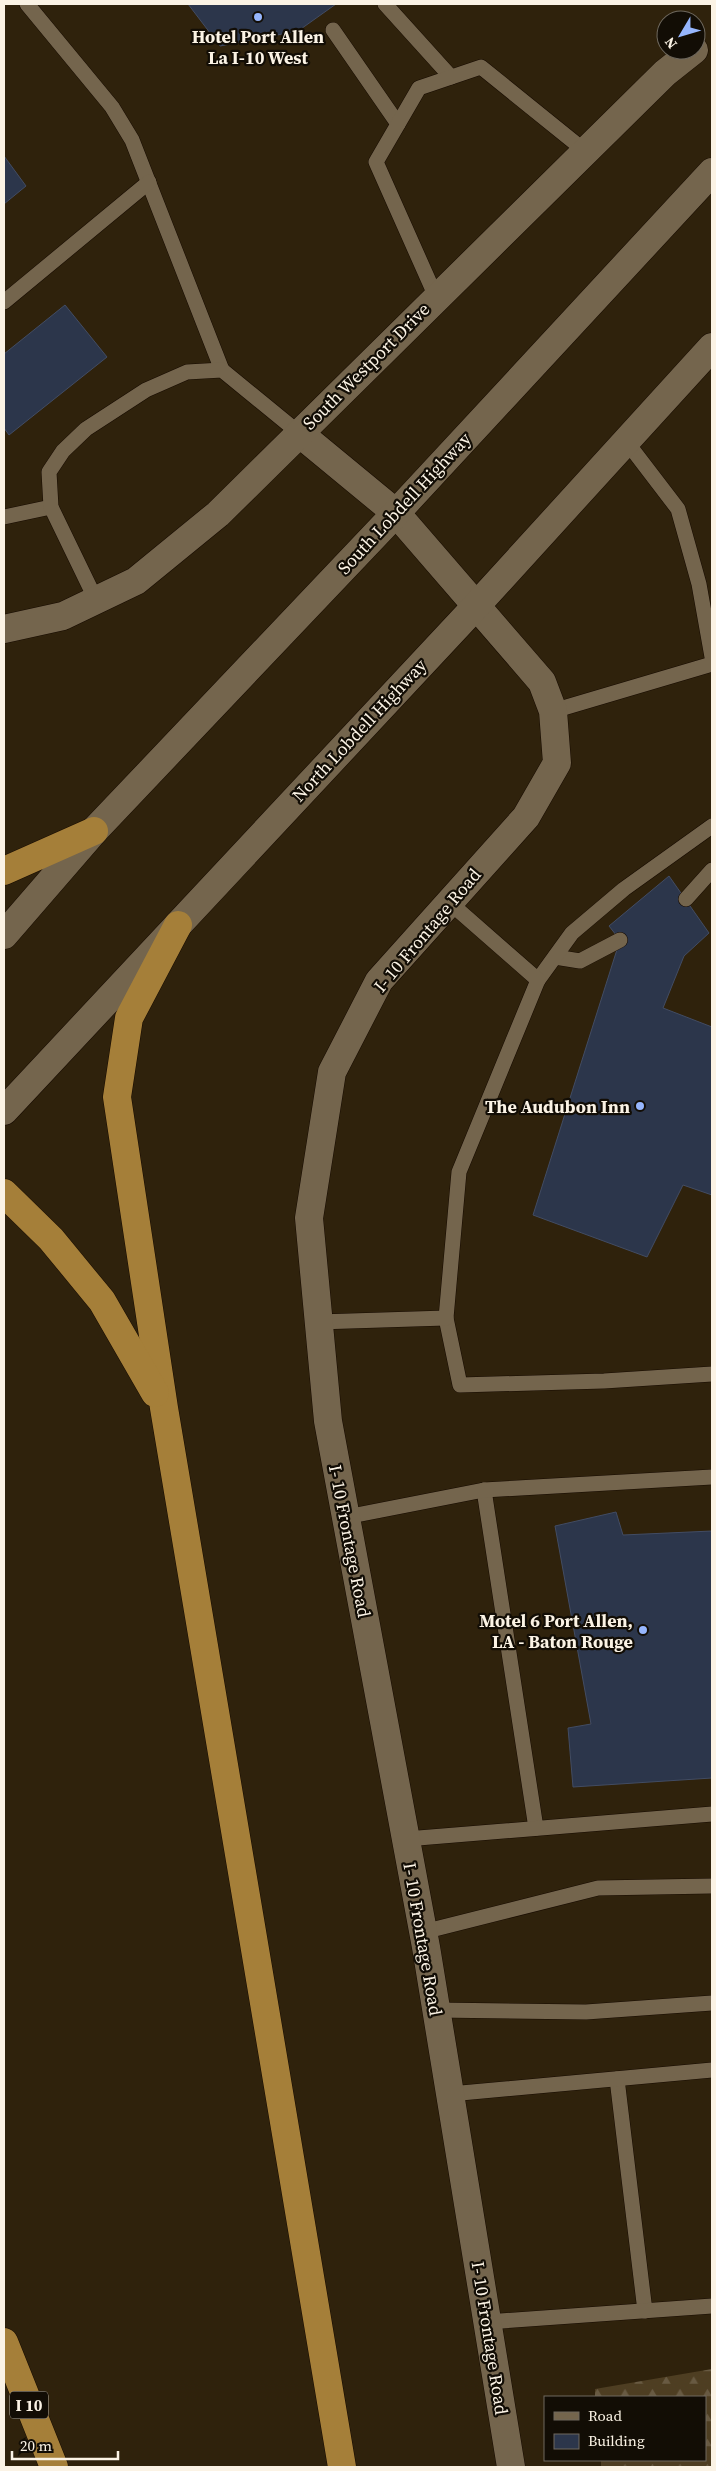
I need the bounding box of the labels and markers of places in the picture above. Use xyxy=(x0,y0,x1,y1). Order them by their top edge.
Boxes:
marker: Hotel Port Allen La I-10 West xyxy=(252,11,264,23)
place label: Hotel Port Allen La I-10 West xyxy=(192,24,324,70)
place label: The Audubon Inn xyxy=(485,1094,630,1119)
marker: The Audubon Inn xyxy=(634,1100,646,1112)
place label: Motel 6 Port Allen, LA - Baton Rouge xyxy=(479,1608,633,1654)
marker: Motel 6 Port Allen, LA - Baton Rouge xyxy=(637,1624,649,1636)

